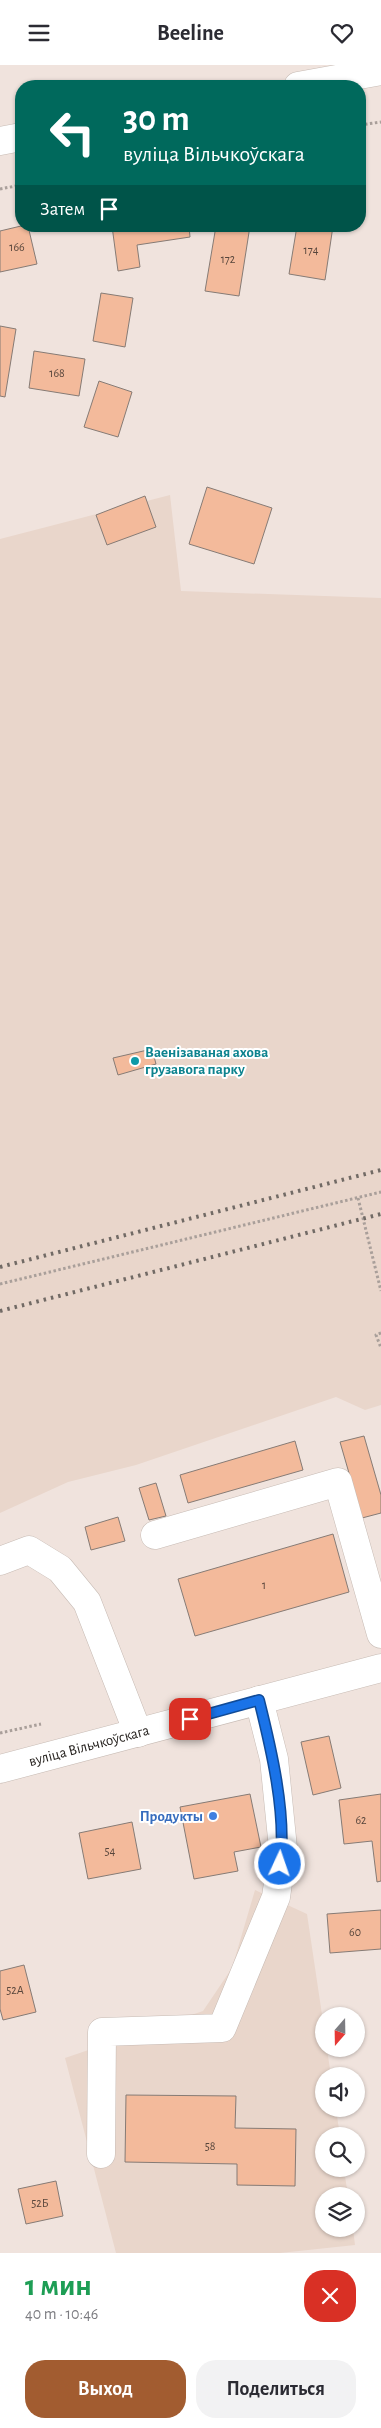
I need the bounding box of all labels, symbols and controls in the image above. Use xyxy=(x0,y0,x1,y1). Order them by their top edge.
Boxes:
icon: menu xyxy=(25,19,53,47)
icon: heart xyxy=(328,19,356,47)
text: Beeline xyxy=(157,22,224,44)
icon: left xyxy=(40,100,105,165)
text: 30 m xyxy=(123,102,190,137)
text: вуліца Вільчкоўскага xyxy=(123,143,305,165)
icon: arrive xyxy=(95,195,123,223)
text: Затем xyxy=(40,200,85,219)
house number: 166 xyxy=(9,241,25,253)
house number: 174 xyxy=(304,244,319,256)
house number: 172 xyxy=(221,253,236,265)
house number: 168 xyxy=(49,367,65,379)
place label: Ваенізаваная ахова грузавога парку xyxy=(145,1045,268,1077)
marker: Ваенізаваная ахова грузавога парку xyxy=(129,1055,141,1067)
house number: 1 xyxy=(262,1579,266,1591)
pin xyxy=(169,1698,211,1740)
icon: arrive xyxy=(176,1705,204,1733)
street label: вуліца Вільчкоўскага xyxy=(27,1722,151,1769)
place label: Продукты xyxy=(140,1809,203,1824)
marker: Продукты xyxy=(207,1810,219,1822)
house number: 62 xyxy=(355,1814,367,1826)
position arrow xyxy=(253,1837,305,1889)
house number: 54 xyxy=(105,1845,116,1857)
house number: 60 xyxy=(349,1926,361,1938)
house number: 52А xyxy=(6,1984,24,1996)
north arrow xyxy=(315,2007,365,2057)
map controls xyxy=(315,2007,365,2237)
button: sound xyxy=(315,2067,365,2117)
button: search xyxy=(315,2127,365,2177)
house number: 58 xyxy=(205,2140,216,2152)
button: layers xyxy=(315,2187,365,2237)
house number: 52Б xyxy=(31,2197,49,2209)
button: close xyxy=(304,2270,356,2322)
text: 1 мин xyxy=(25,2271,92,2301)
text: 40 m · 10:46 xyxy=(25,2306,98,2322)
button: Выход xyxy=(25,2360,186,2418)
button: Поделиться xyxy=(196,2360,356,2418)

